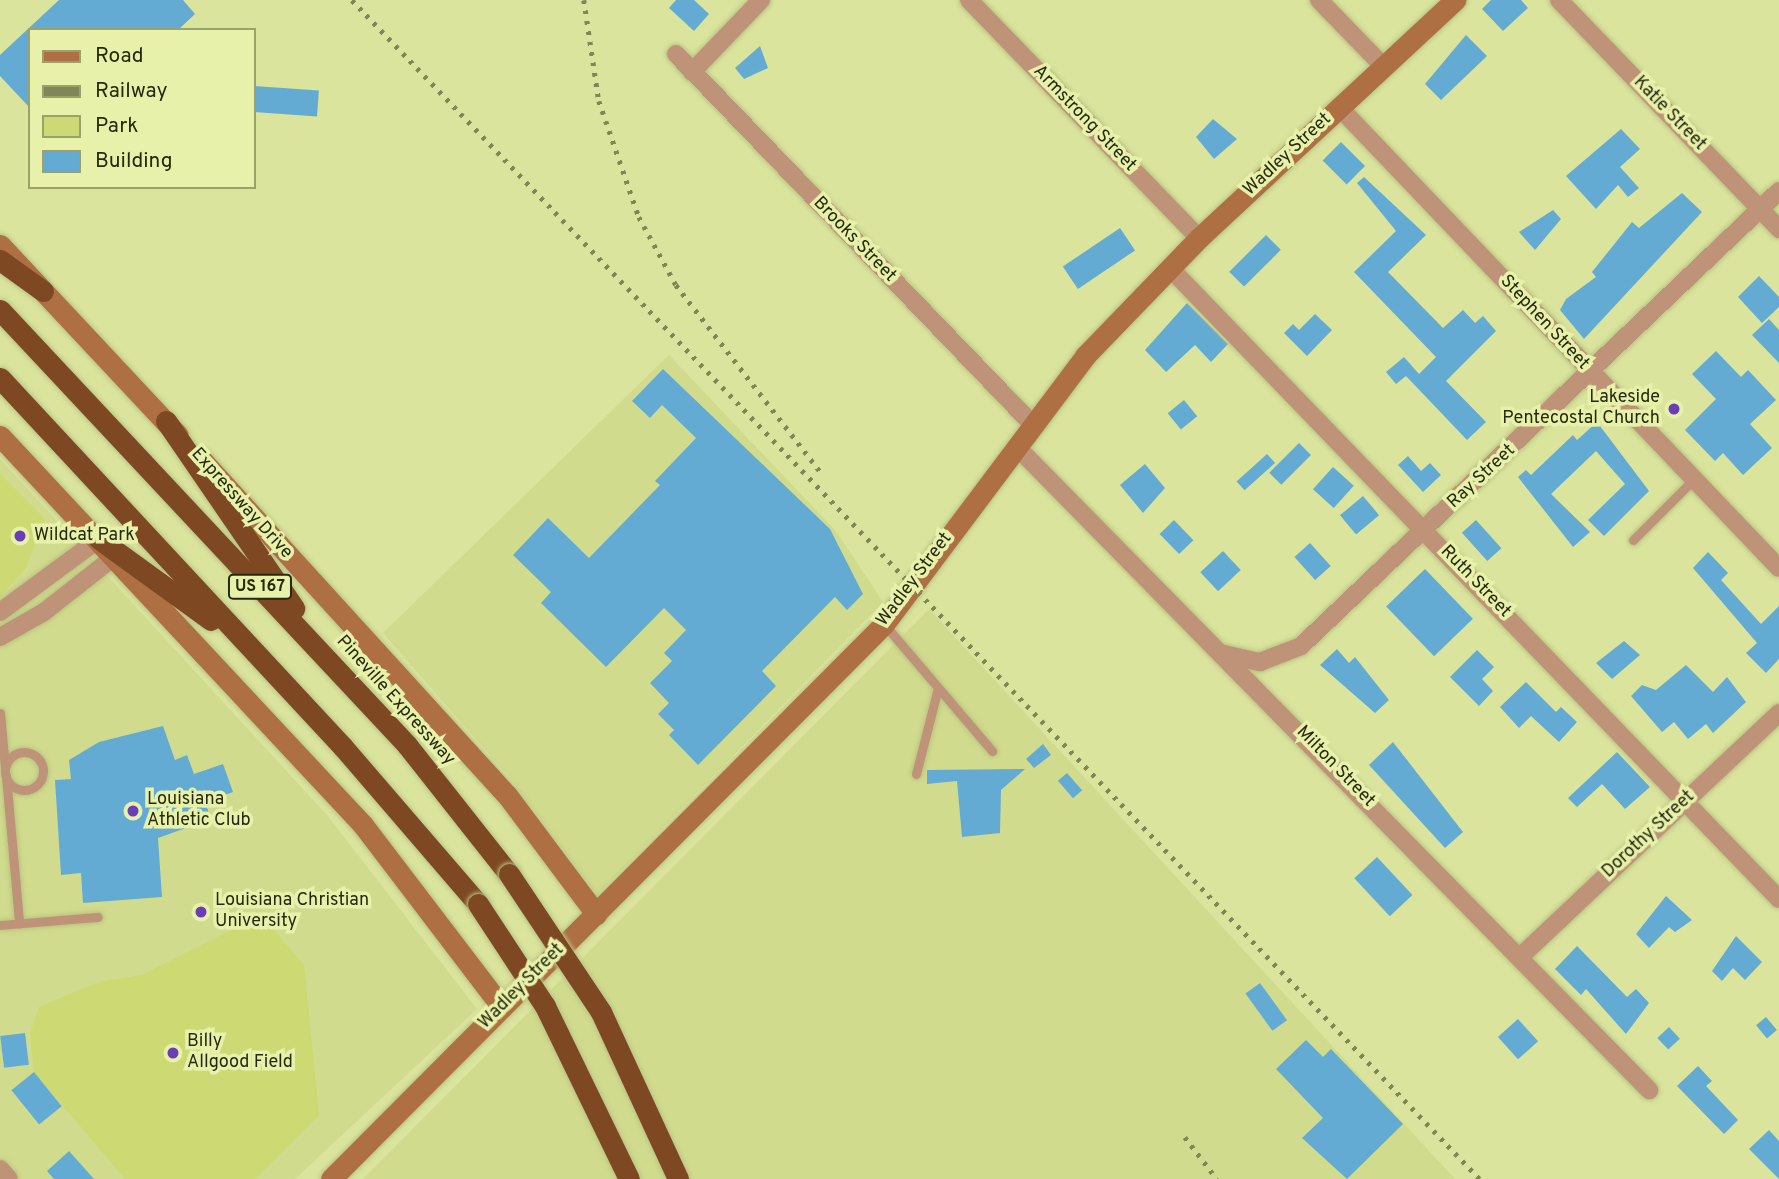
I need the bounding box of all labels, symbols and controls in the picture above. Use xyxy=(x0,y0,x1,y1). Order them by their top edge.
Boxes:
legend xyxy=(28,28,256,189)
text: Road xyxy=(95,43,144,70)
street label: Armstrong Street xyxy=(1028,61,1140,177)
street label: Katie Street xyxy=(1628,72,1710,156)
text: Railway xyxy=(95,78,168,105)
street label: Wadley Street xyxy=(1240,109,1336,201)
text: Park xyxy=(95,113,138,140)
text: Building xyxy=(95,148,173,175)
street label: Brooks Street xyxy=(808,193,900,287)
street label: Stephen Street xyxy=(1495,271,1593,375)
place label: Lakeside Pentecostal Church xyxy=(1502,388,1660,430)
marker: Lakeside Pentecostal Church xyxy=(1666,401,1682,417)
street label: Ray Street xyxy=(1444,440,1520,514)
street label: Expressway Drive xyxy=(186,444,296,564)
place label: Wildcat Park xyxy=(34,525,135,547)
marker: Wildcat Park xyxy=(12,528,28,544)
street label: Wadley Street xyxy=(873,529,957,631)
street label: Ruth Street xyxy=(1435,541,1515,623)
road number: US 167 xyxy=(227,574,293,600)
street label: Pineville Expressway xyxy=(331,632,459,770)
street label: Milton Street xyxy=(1291,722,1379,812)
street label: Dorothy Street xyxy=(1598,787,1700,883)
place label: Louisiana Athletic Club xyxy=(147,790,251,832)
marker: Louisiana Athletic Club xyxy=(125,803,141,819)
place label: Louisiana Christian University xyxy=(215,891,369,934)
marker: Louisiana Christian University xyxy=(193,904,209,920)
street label: Wadley Street xyxy=(475,940,569,1034)
place label: Billy Allgood Field xyxy=(187,1032,293,1074)
marker: Billy Allgood Field xyxy=(165,1045,181,1061)

